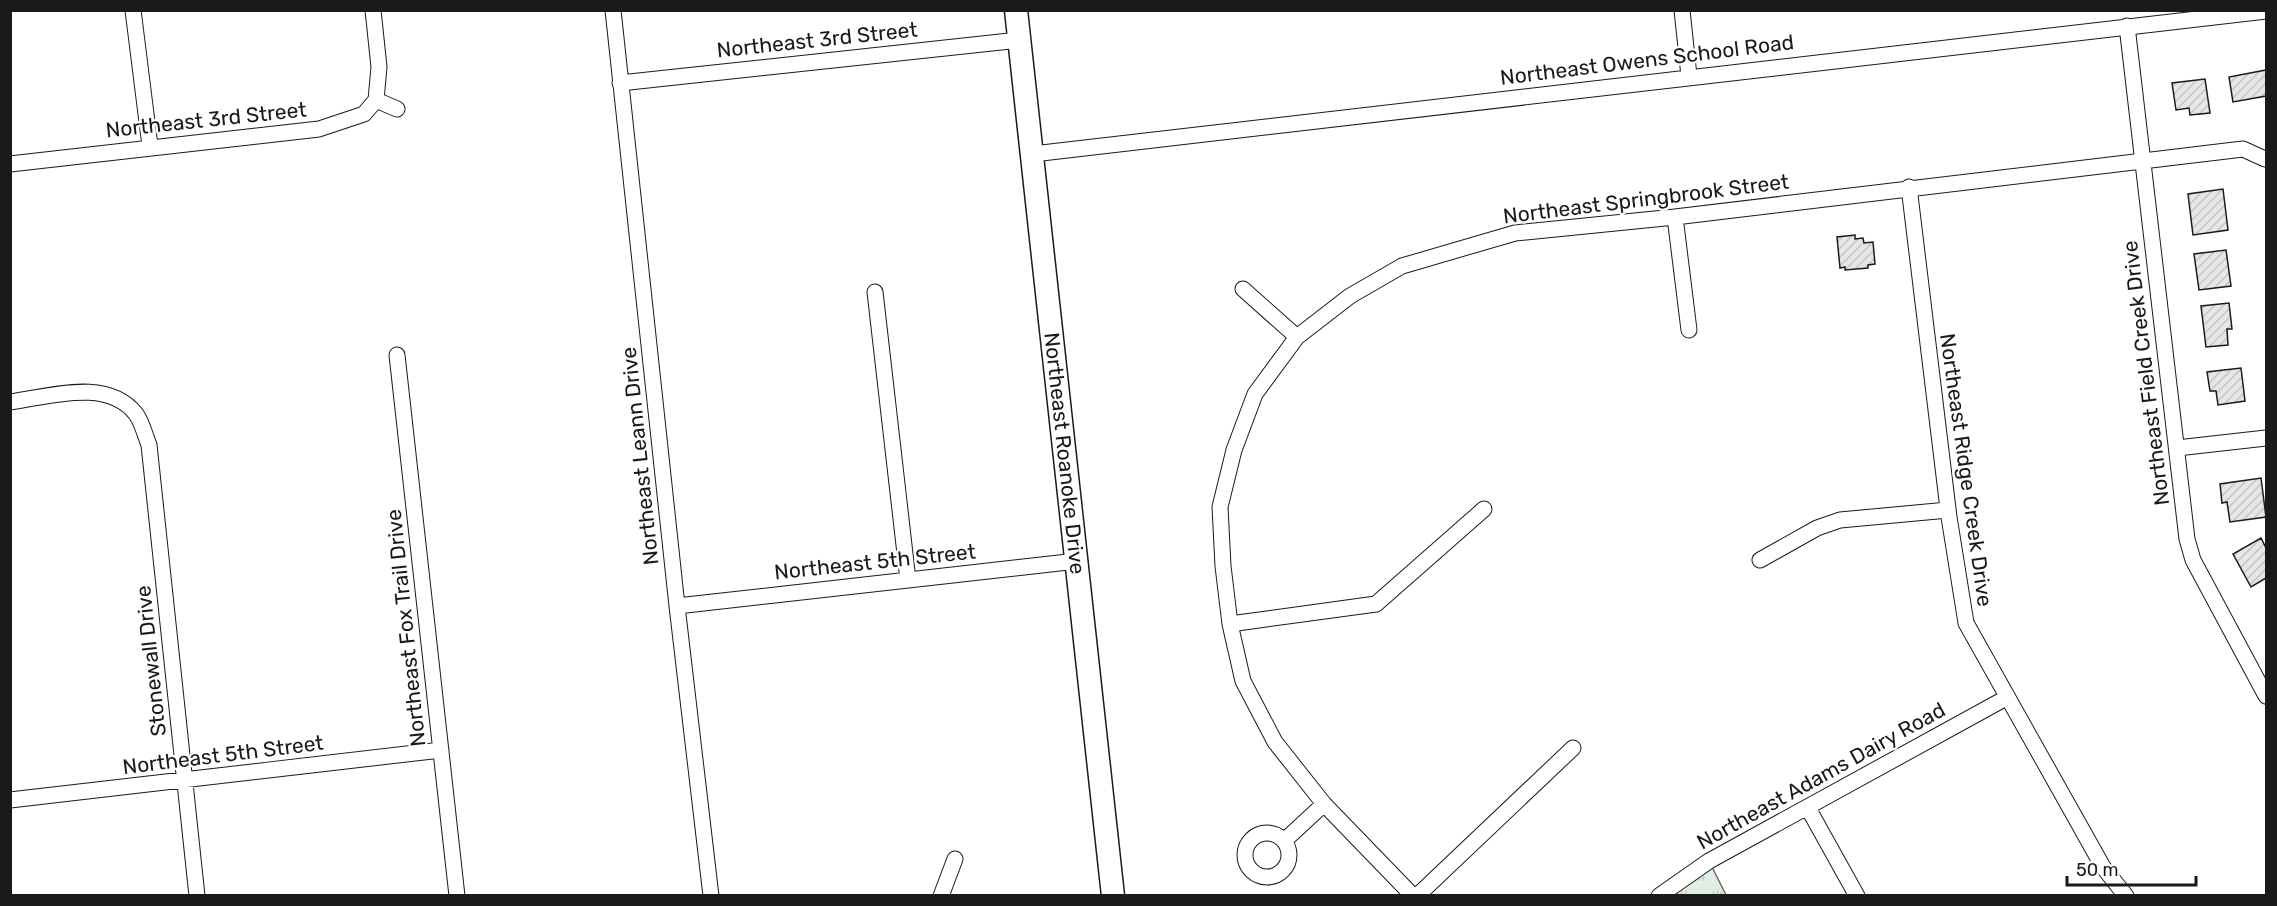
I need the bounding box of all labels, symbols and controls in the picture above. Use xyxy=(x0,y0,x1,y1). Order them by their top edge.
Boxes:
street label: Northeast 3rd Street xyxy=(715,17,919,62)
street label: Northeast Owens School Road xyxy=(1499,29,1795,90)
street label: Northeast 3rd Street xyxy=(104,97,308,142)
street label: Northeast Springbrook Street xyxy=(1502,169,1790,228)
street label: Northeast Field Creek Drive xyxy=(2117,239,2174,507)
street label: Northeast Roanoke Drive xyxy=(1039,331,1091,575)
street label: Northeast Ridge Creek Drive xyxy=(1935,332,1998,608)
street label: Northeast Leann Drive xyxy=(616,346,663,566)
street label: Northeast Fox Trail Drive xyxy=(381,508,430,748)
street label: Northeast 5th Street xyxy=(773,538,977,585)
street label: Stonewall Drive xyxy=(130,584,171,738)
street label: Northeast Adams Dairy Road xyxy=(1692,697,1949,854)
street label: Northeast 5th Street xyxy=(121,730,325,779)
scale bar xyxy=(2067,849,2196,887)
text: 50 m xyxy=(2076,859,2119,881)

